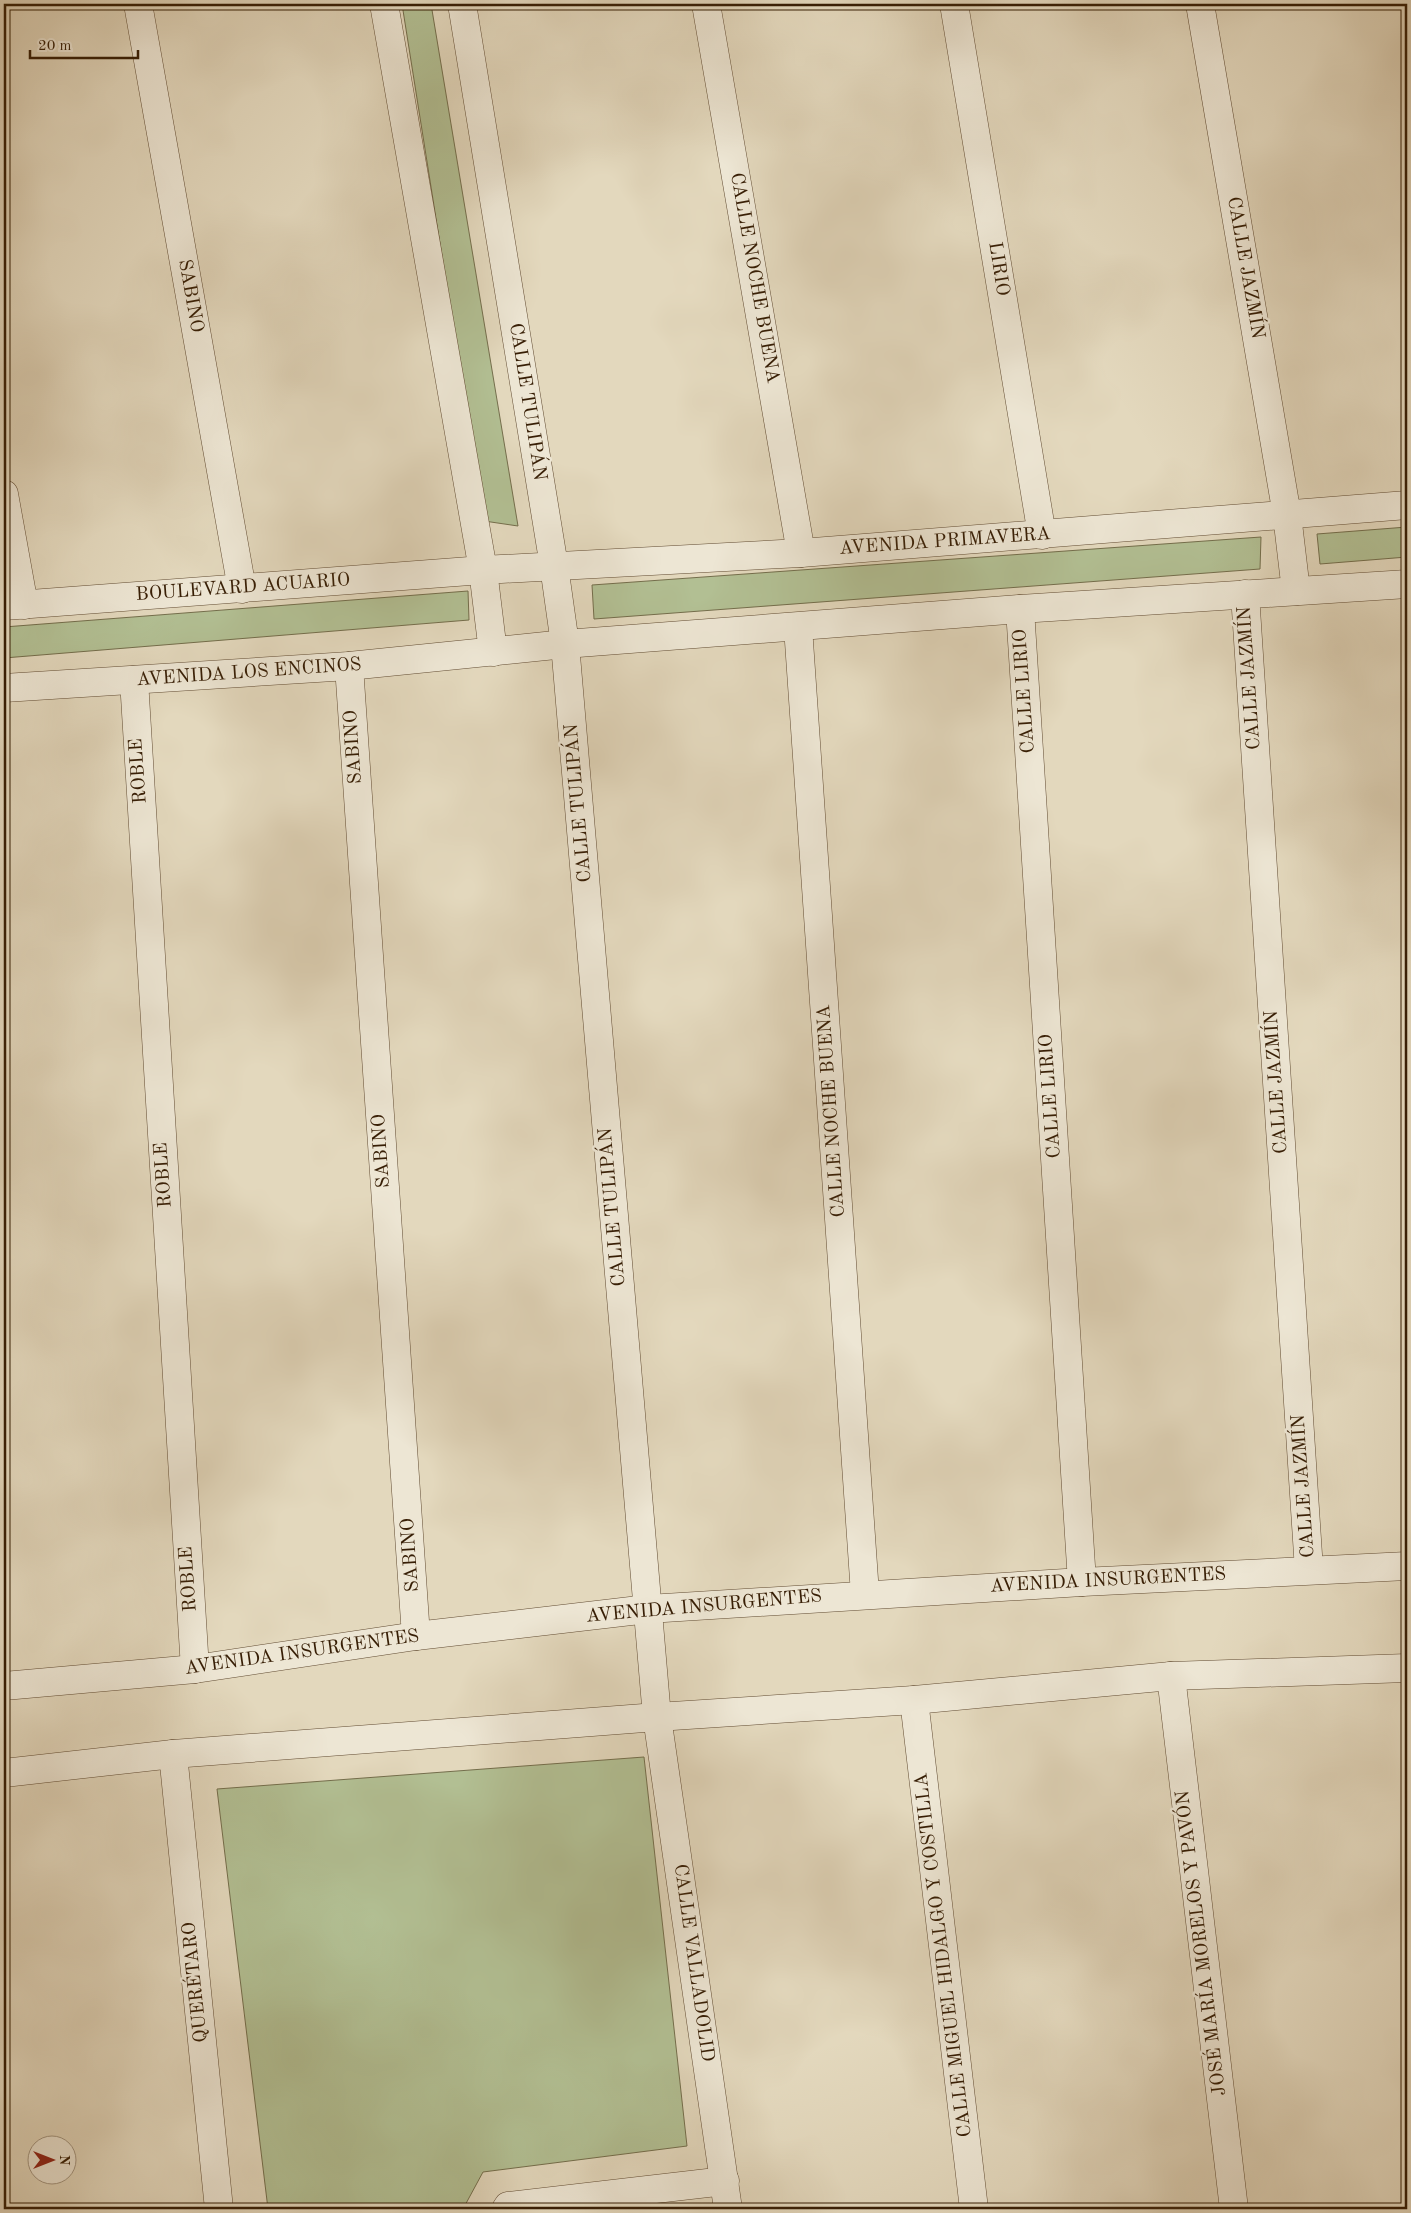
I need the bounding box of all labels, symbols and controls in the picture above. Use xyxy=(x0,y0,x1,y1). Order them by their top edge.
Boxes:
scale bar xyxy=(30,28,138,60)
text: 20 m xyxy=(38,39,72,54)
street label: CALLE NOCHE BUENA xyxy=(726,171,782,385)
street label: CALLE JAZMÍN xyxy=(1223,195,1271,341)
street label: LIRIO xyxy=(984,241,1012,297)
street label: SABINO xyxy=(174,258,206,334)
street label: CALLE TULIPÁN xyxy=(505,321,553,483)
street label: AVENIDA PRIMAVERA xyxy=(839,525,1052,559)
street label: BOULEVARD ACUARIO xyxy=(135,571,351,605)
street label: CALLE JAZMÍN xyxy=(1231,605,1265,751)
street label: CALLE LIRIO xyxy=(1011,628,1039,754)
street label: AVENIDA LOS ENCINOS xyxy=(136,656,362,690)
street label: SABINO xyxy=(342,709,366,785)
street label: CALLE TULIPÁN xyxy=(559,722,595,884)
street label: ROBLE xyxy=(127,737,151,805)
street label: CALLE NOCHE BUENA xyxy=(815,1003,849,1218)
street label: CALLE JAZMÍN xyxy=(1258,1009,1292,1155)
street label: CALLE LIRIO xyxy=(1037,1033,1065,1159)
street label: SABINO xyxy=(370,1113,394,1189)
street label: CALLE TULIPÁN xyxy=(593,1126,629,1288)
street label: ROBLE xyxy=(152,1141,176,1209)
street label: CALLE JAZMÍN xyxy=(1285,1413,1319,1559)
street label: SABINO xyxy=(399,1517,423,1593)
street label: ROBLE xyxy=(177,1545,201,1613)
street label: AVENIDA INSURGENTES xyxy=(989,1565,1227,1597)
street label: AVENIDA INSURGENTES xyxy=(585,1587,823,1627)
street label: AVENIDA INSURGENTES xyxy=(184,1627,420,1679)
street label: CALLE MIGUEL HIDALGO Y COSTILLA xyxy=(912,1771,976,2138)
street label: JOSÉ MARÍA MORELOS Y PAVÓN xyxy=(1169,1789,1230,2097)
street label: CALLE VALLADOLID xyxy=(670,1863,716,2063)
street label: QUERÉTARO xyxy=(176,1921,212,2044)
north arrow xyxy=(28,2136,78,2186)
text: N xyxy=(57,2155,71,2166)

